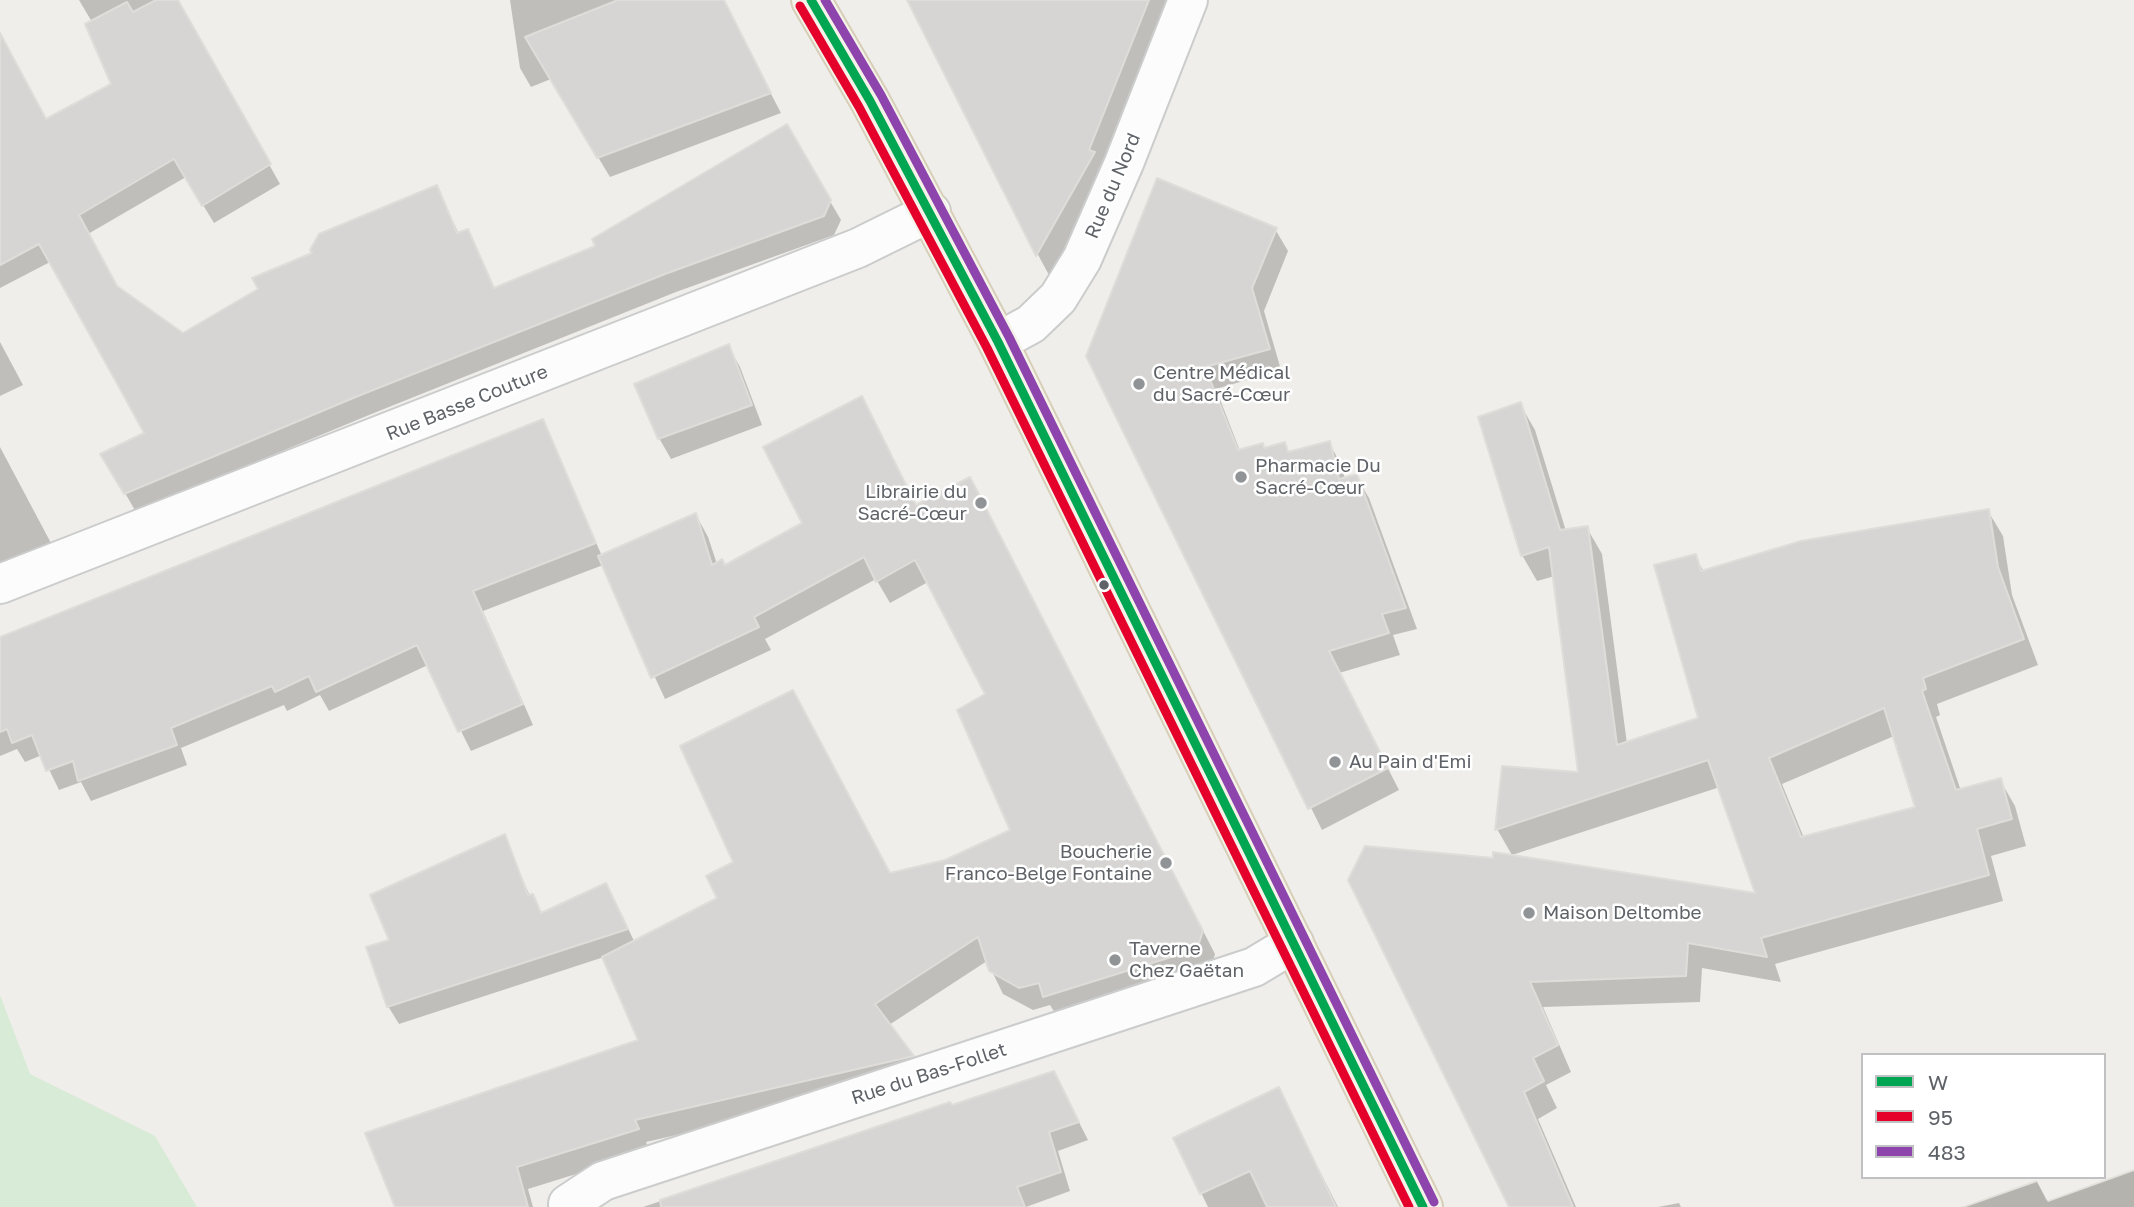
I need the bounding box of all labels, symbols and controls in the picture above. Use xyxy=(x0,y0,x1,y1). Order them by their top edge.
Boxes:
street label: Rue du Nord xyxy=(1081,130,1145,242)
street label: Rue Basse Couture xyxy=(383,360,551,446)
place label: Centre Médical du Sacré-Cœur xyxy=(1153,362,1290,406)
marker: Centre Médical du Sacré-Cœur xyxy=(1131,376,1147,392)
place label: Pharmacie Du Sacré-Cœur xyxy=(1255,455,1381,499)
marker: Pharmacie Du Sacré-Cœur xyxy=(1233,469,1249,485)
place label: Librairie du Sacré-Cœur xyxy=(857,481,967,525)
marker: Librairie du Sacré-Cœur xyxy=(973,495,989,511)
unlabelled marker xyxy=(1097,578,1111,592)
place label: Au Pain d'Emi xyxy=(1349,751,1471,773)
marker: Au Pain d'Emi xyxy=(1327,754,1343,770)
place label: Boucherie Franco-Belge Fontaine xyxy=(945,841,1152,885)
marker: Boucherie Franco-Belge Fontaine xyxy=(1158,855,1174,871)
place label: Maison Deltombe xyxy=(1543,902,1702,924)
marker: Maison Deltombe xyxy=(1521,905,1537,921)
place label: Taverne Chez Gaëtan xyxy=(1129,938,1244,982)
marker: Taverne Chez Gaëtan xyxy=(1107,952,1123,968)
street label: Rue du Bas-Follet xyxy=(849,1038,1009,1110)
legend xyxy=(1861,1053,2106,1179)
text: W xyxy=(1928,1069,1948,1095)
text: 95 xyxy=(1928,1104,1953,1130)
text: 483 xyxy=(1928,1139,1966,1165)

